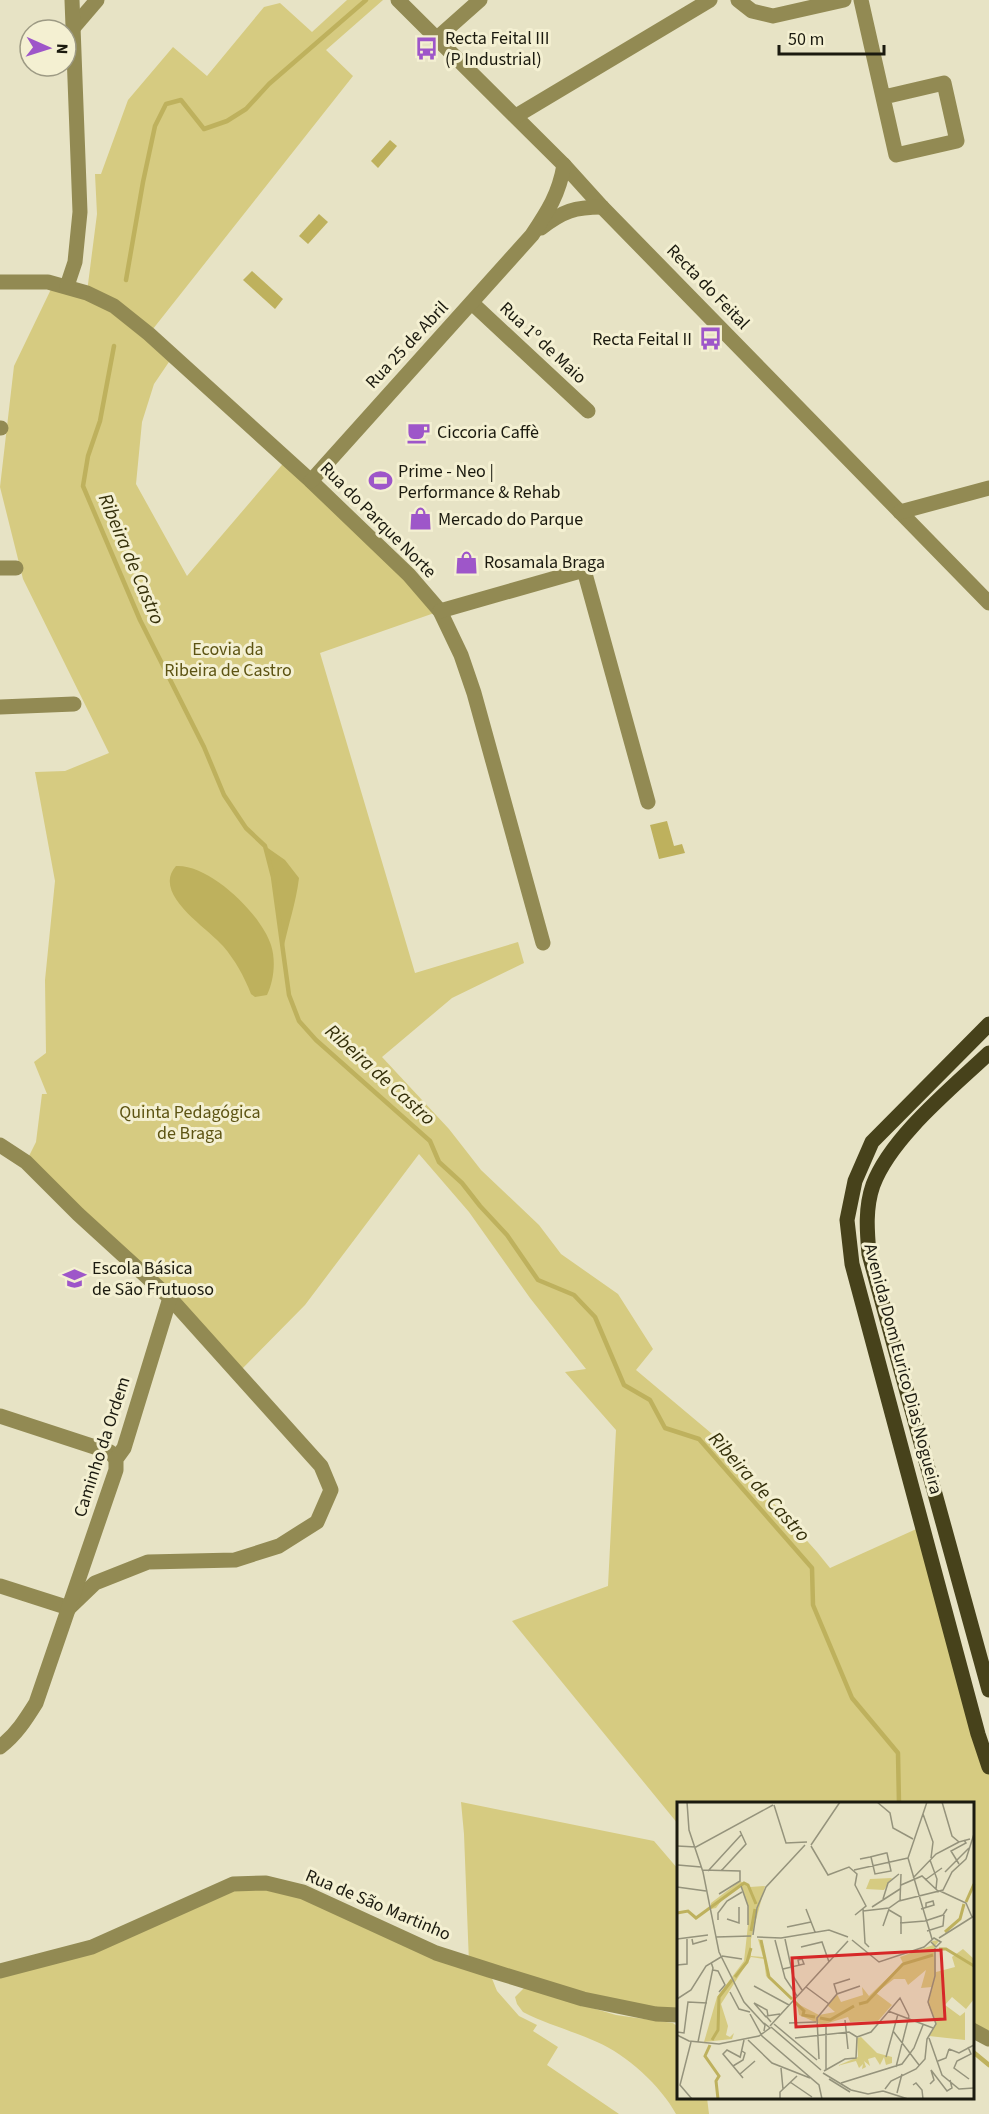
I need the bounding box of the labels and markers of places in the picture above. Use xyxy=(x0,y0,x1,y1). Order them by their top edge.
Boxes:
place label: Recta Feital III (P Industrial) xyxy=(445,26,550,72)
bus stop icon: Recta Feital III (P Industrial) xyxy=(414,35,440,61)
bus stop icon: Recta Feital II xyxy=(697,326,723,352)
place label: Recta Feital II xyxy=(592,327,692,352)
cafe icon: Ciccoria Caffè xyxy=(406,419,432,445)
place label: Ciccoria Caffè xyxy=(437,420,539,445)
place label: Prime - Neo | Performance & Rehab xyxy=(398,459,561,505)
sports icon: Prime - Neo | Performance & Rehab xyxy=(367,468,393,494)
shop icon: Mercado do Parque xyxy=(407,506,433,532)
place label: Mercado do Parque xyxy=(438,507,583,532)
shop icon: Rosamala Braga xyxy=(453,549,479,575)
place label: Rosamala Braga xyxy=(484,550,605,575)
place label: Escola Básica de São Frutuoso xyxy=(92,1256,214,1302)
school or university icon: Escola Básica de São Frutuoso xyxy=(61,1265,87,1291)

